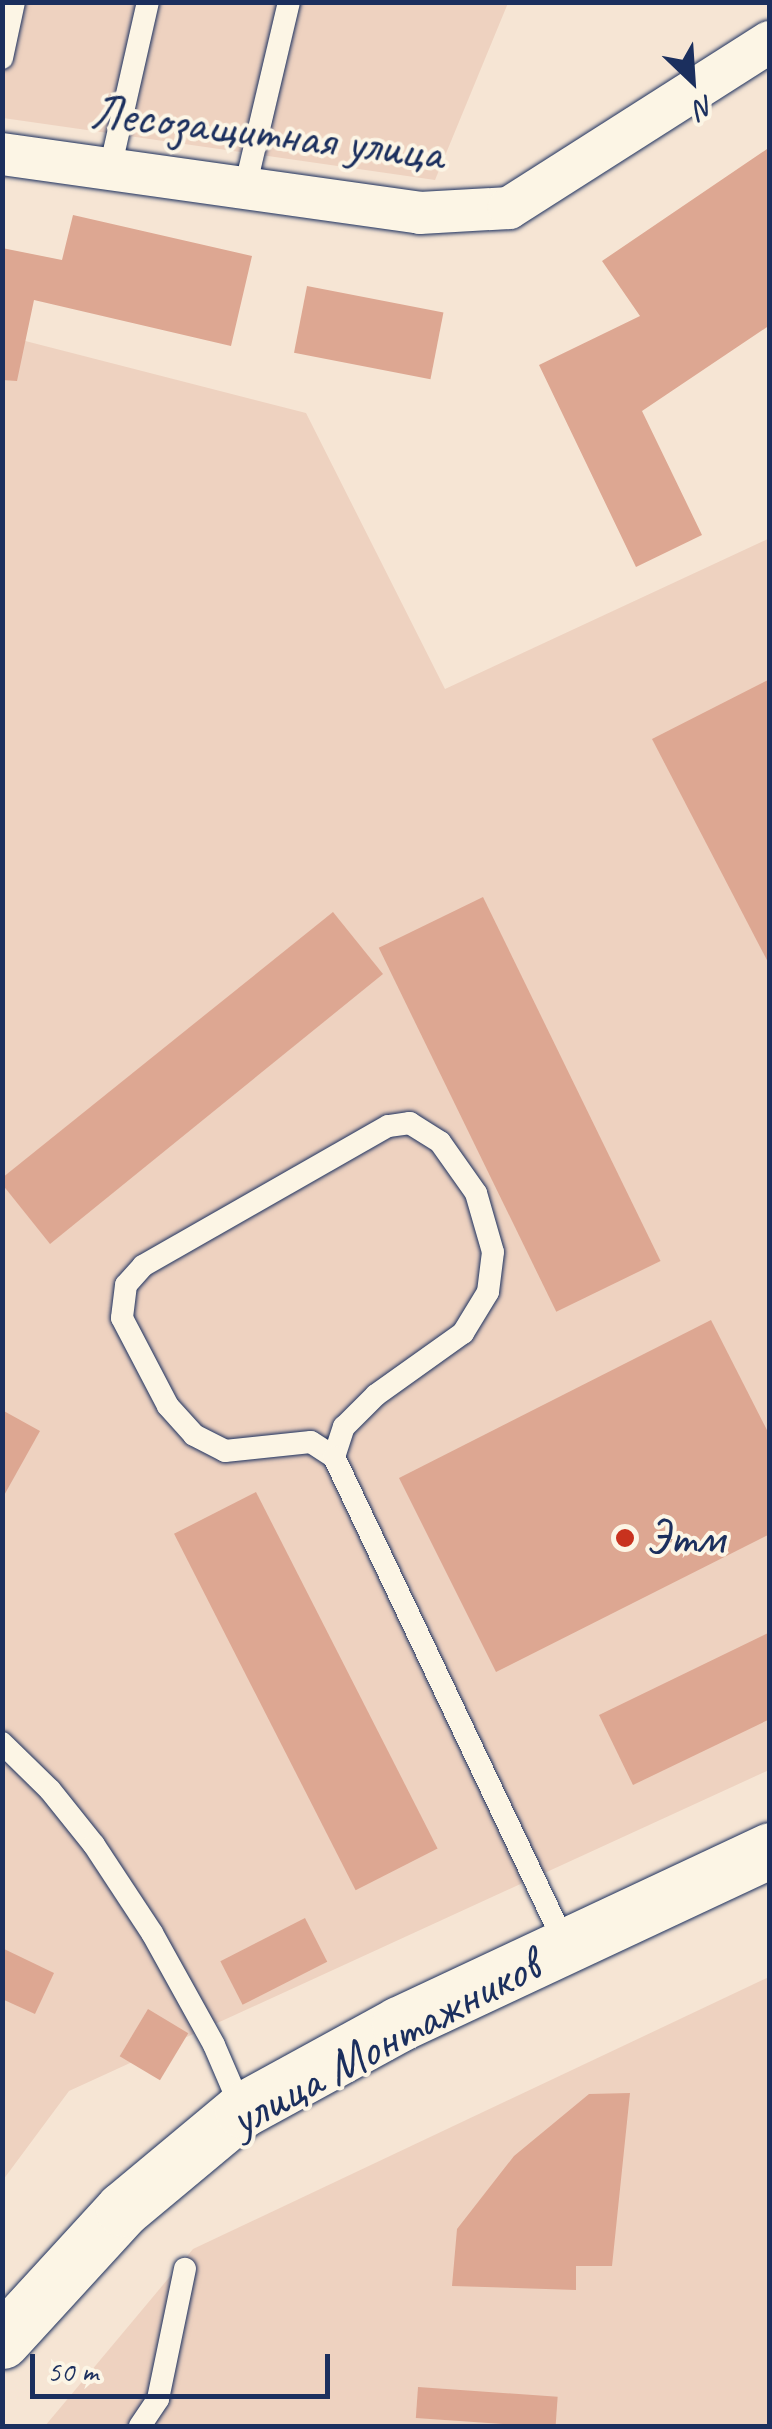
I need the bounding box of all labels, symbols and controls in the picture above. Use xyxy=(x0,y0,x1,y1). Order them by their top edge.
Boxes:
north arrow xyxy=(642,30,742,130)
street label: Лесозащитная улица xyxy=(87,81,447,183)
text: N xyxy=(690,88,720,127)
place label: Этм xyxy=(645,1508,724,1568)
marker: Этм xyxy=(614,1527,636,1549)
street label: улица Монтажников xyxy=(218,1935,550,2149)
scale bar xyxy=(35,2334,335,2396)
text: 50 m xyxy=(47,2352,98,2390)

